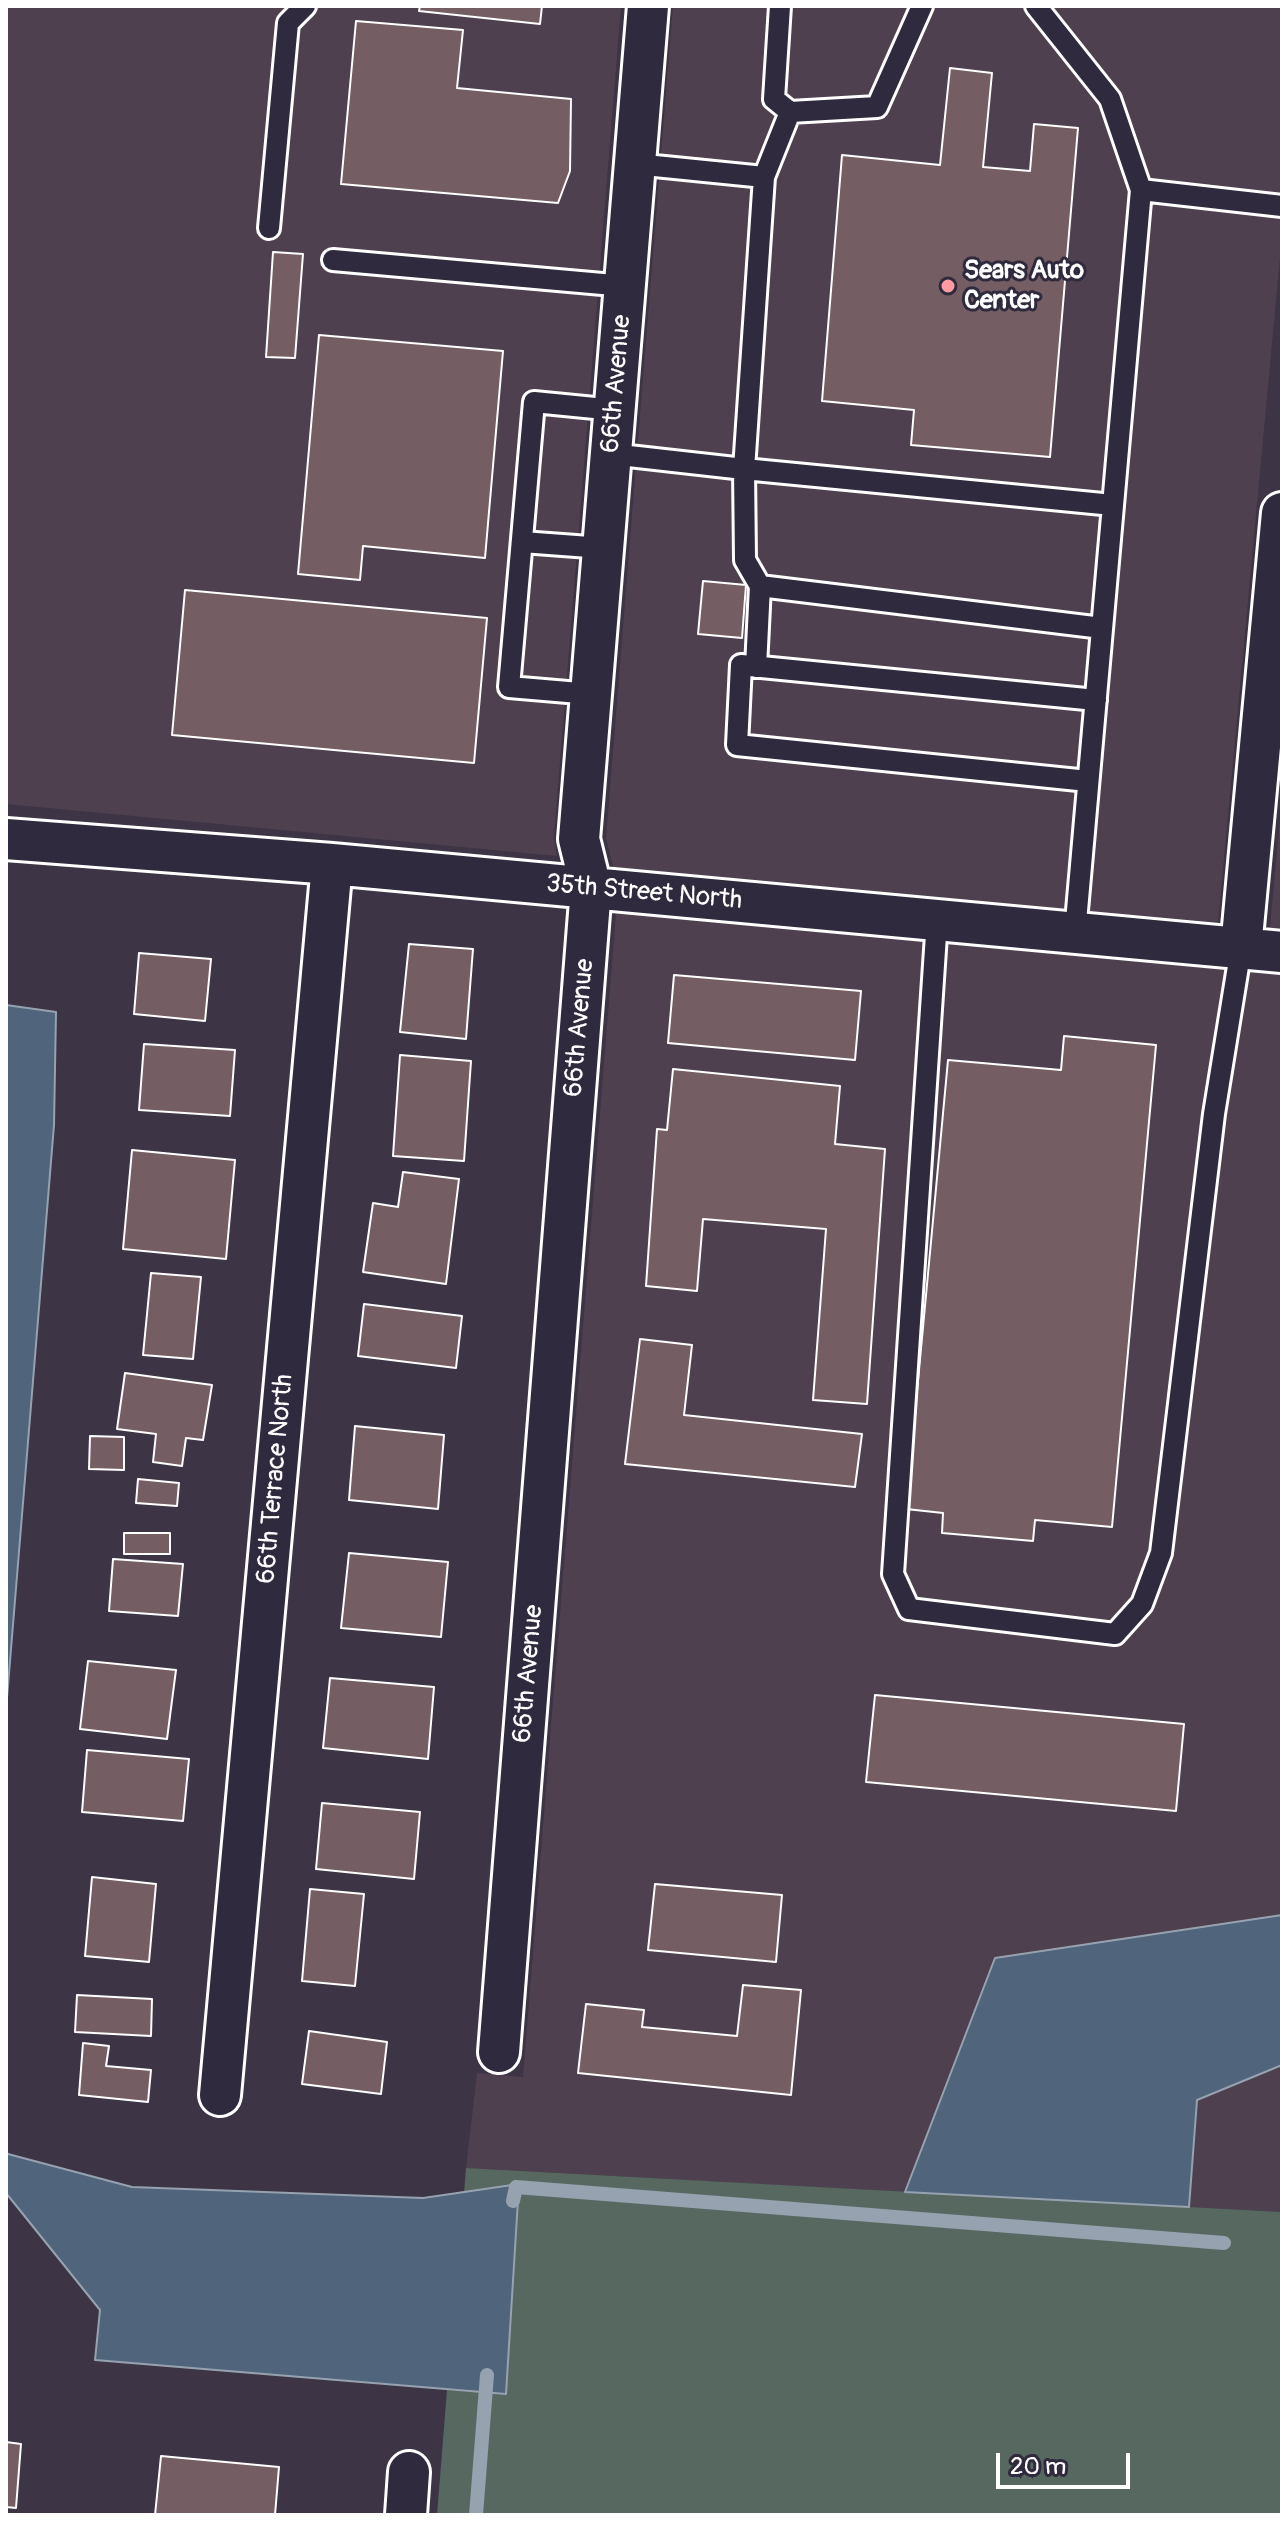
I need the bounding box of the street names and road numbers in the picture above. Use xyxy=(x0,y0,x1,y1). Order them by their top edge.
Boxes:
street label: 66th Avenue xyxy=(595,314,639,454)
street label: 35th Street North xyxy=(545,869,743,917)
street label: 66th Avenue xyxy=(558,958,602,1098)
street label: 66th Terrace North xyxy=(251,1373,301,1585)
street label: 66th Avenue xyxy=(507,1604,551,1744)

